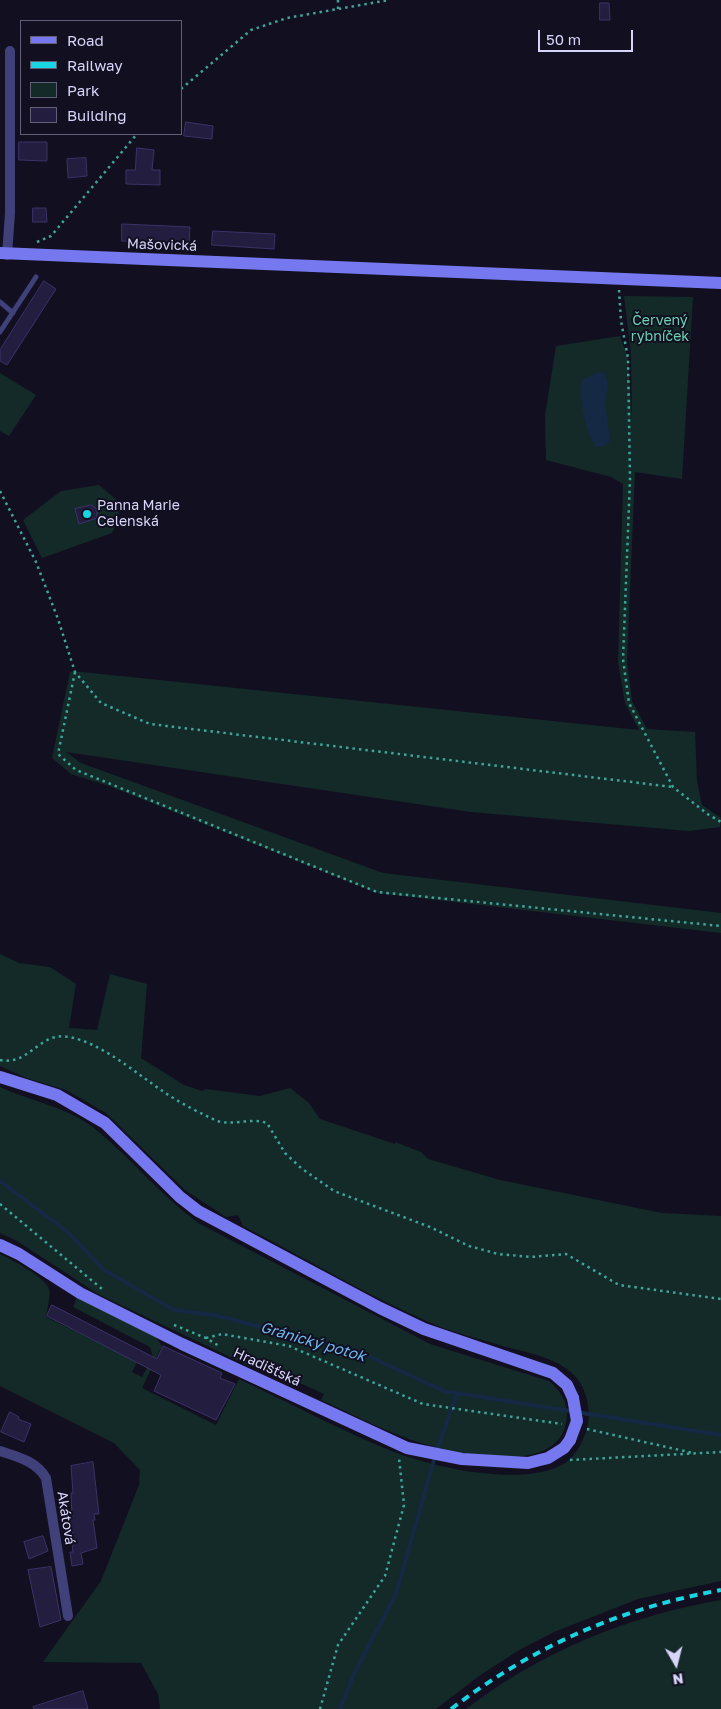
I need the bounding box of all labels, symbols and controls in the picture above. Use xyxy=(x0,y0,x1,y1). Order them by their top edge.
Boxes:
legend xyxy=(20,20,182,135)
scale bar xyxy=(541,20,636,52)
text: 50 m xyxy=(546,30,581,48)
text: Road xyxy=(67,31,104,49)
text: Railway xyxy=(67,56,123,74)
text: Park xyxy=(67,81,99,99)
text: Building xyxy=(67,106,127,124)
street label: Mašovická xyxy=(127,235,197,255)
park label: Červený rybníček xyxy=(631,313,689,346)
place label: Panna Marie Celenská xyxy=(97,498,180,530)
marker: Panna Marie Celenská xyxy=(81,508,93,520)
water label: Gránický potok xyxy=(258,1318,368,1366)
street label: Hradišťská xyxy=(231,1344,303,1390)
street label: Akátová xyxy=(53,1490,79,1546)
north arrow xyxy=(651,1639,701,1689)
text: N xyxy=(672,1670,685,1689)

